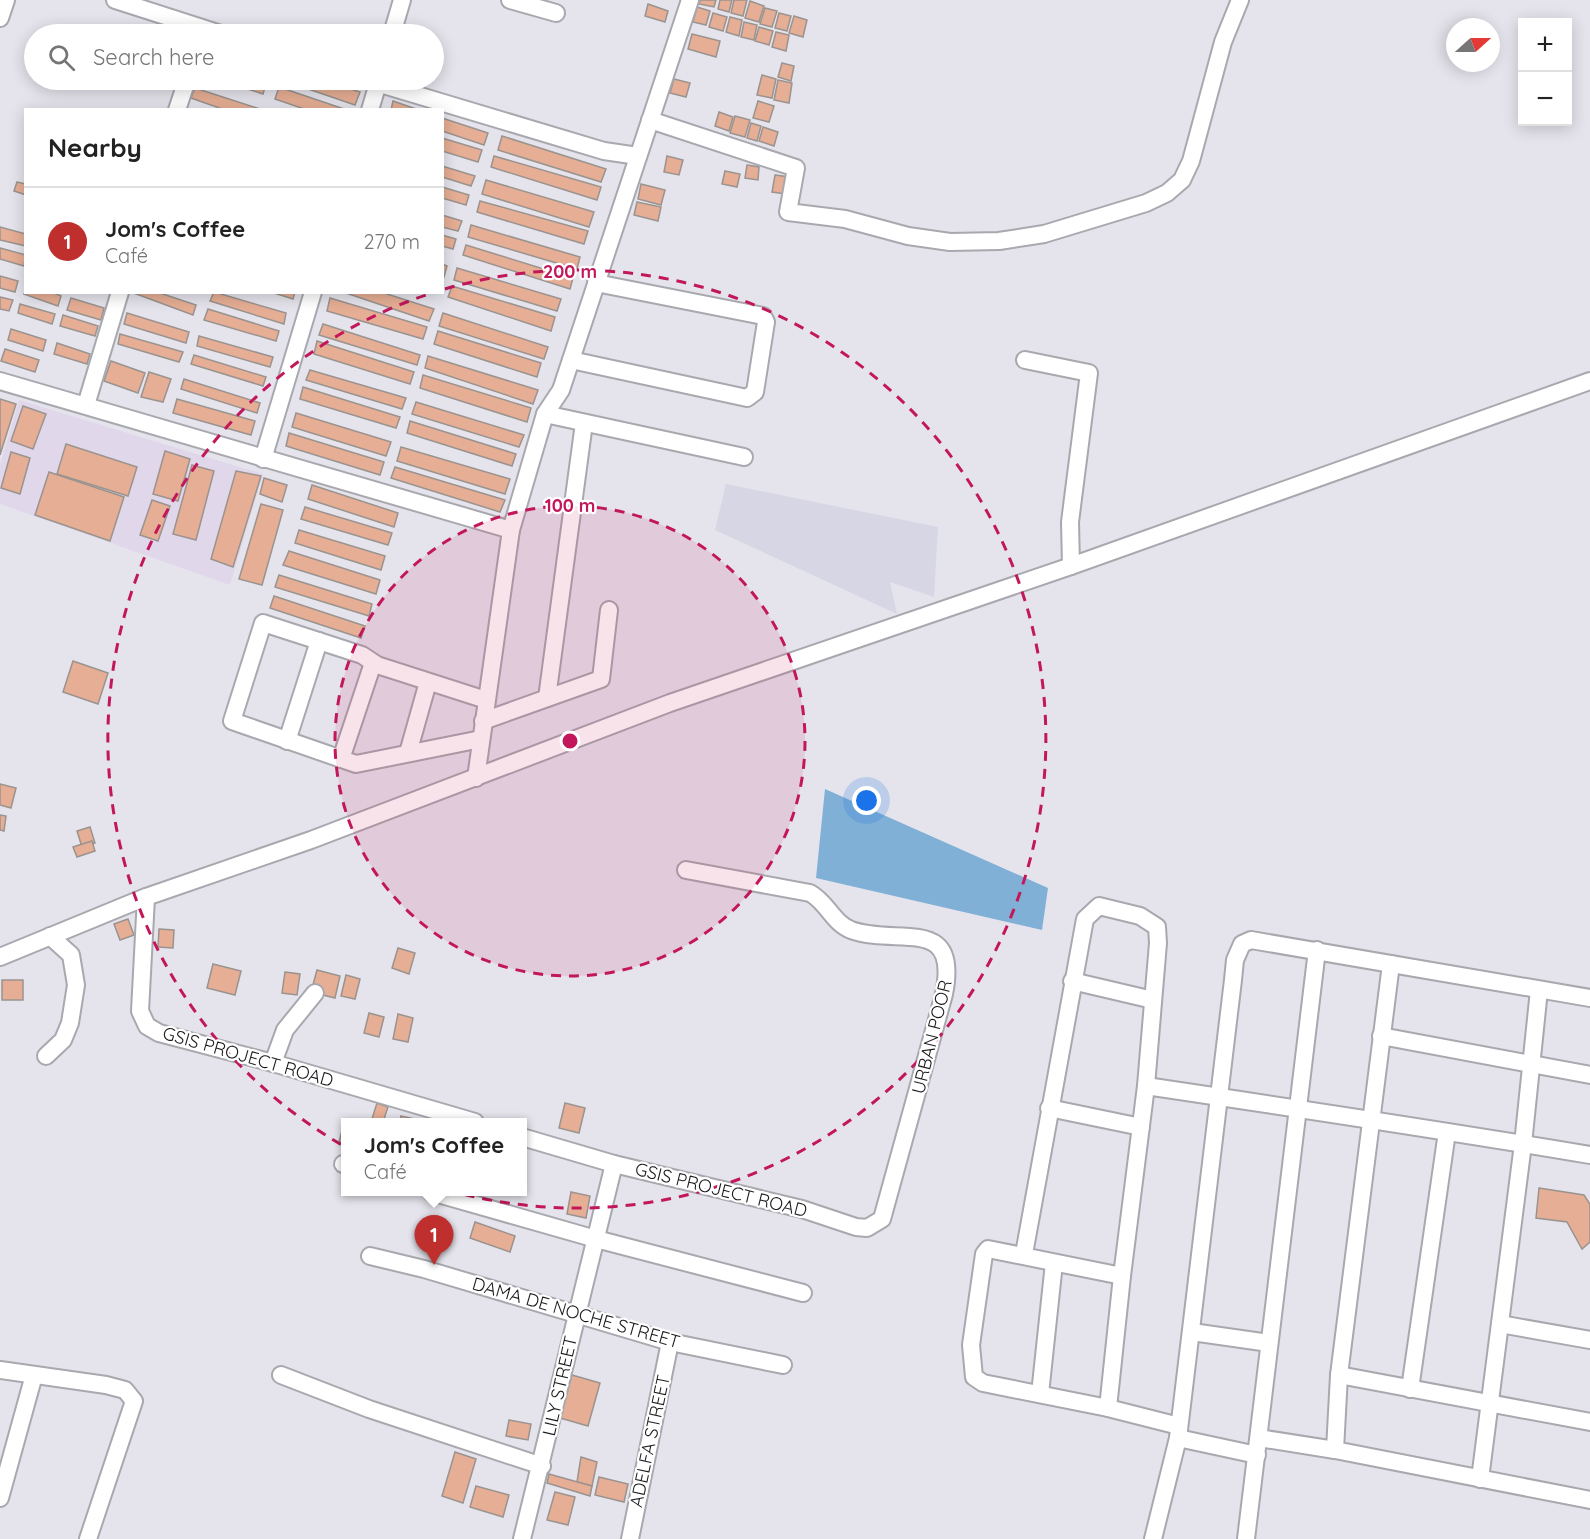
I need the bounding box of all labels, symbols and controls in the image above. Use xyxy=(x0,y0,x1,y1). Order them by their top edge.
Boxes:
north arrow xyxy=(1446,18,1500,72)
map controls xyxy=(1518,18,1572,126)
button: + xyxy=(1518,18,1572,72)
search box xyxy=(24,24,444,90)
icon: search xyxy=(45,41,78,74)
text: Search here xyxy=(93,43,214,71)
button: − xyxy=(1518,72,1572,126)
text: Nearby xyxy=(48,131,142,164)
text: Jom's Coffee xyxy=(105,215,245,243)
text: 1 xyxy=(64,229,71,254)
text: 270 m xyxy=(363,229,420,254)
text: Café xyxy=(105,243,148,268)
text: 200 m xyxy=(543,260,597,283)
text: 100 m xyxy=(545,494,595,517)
centre of rings xyxy=(560,731,580,751)
your location xyxy=(852,786,881,815)
street label: URBAN POOR xyxy=(906,978,957,1096)
street label: GSIS PROJECT ROAD xyxy=(160,1021,336,1092)
popup xyxy=(341,1118,527,1196)
text: Jom's Coffee xyxy=(364,1131,504,1159)
street label: GSIS PROJECT ROAD xyxy=(633,1157,810,1222)
text: Café xyxy=(364,1159,407,1184)
pin: 1 xyxy=(414,1216,454,1265)
street label: DAMA DE NOCHE STREET xyxy=(470,1272,683,1353)
street label: LILY STREET xyxy=(537,1334,582,1438)
street label: ADELFA STREET xyxy=(624,1372,675,1509)

